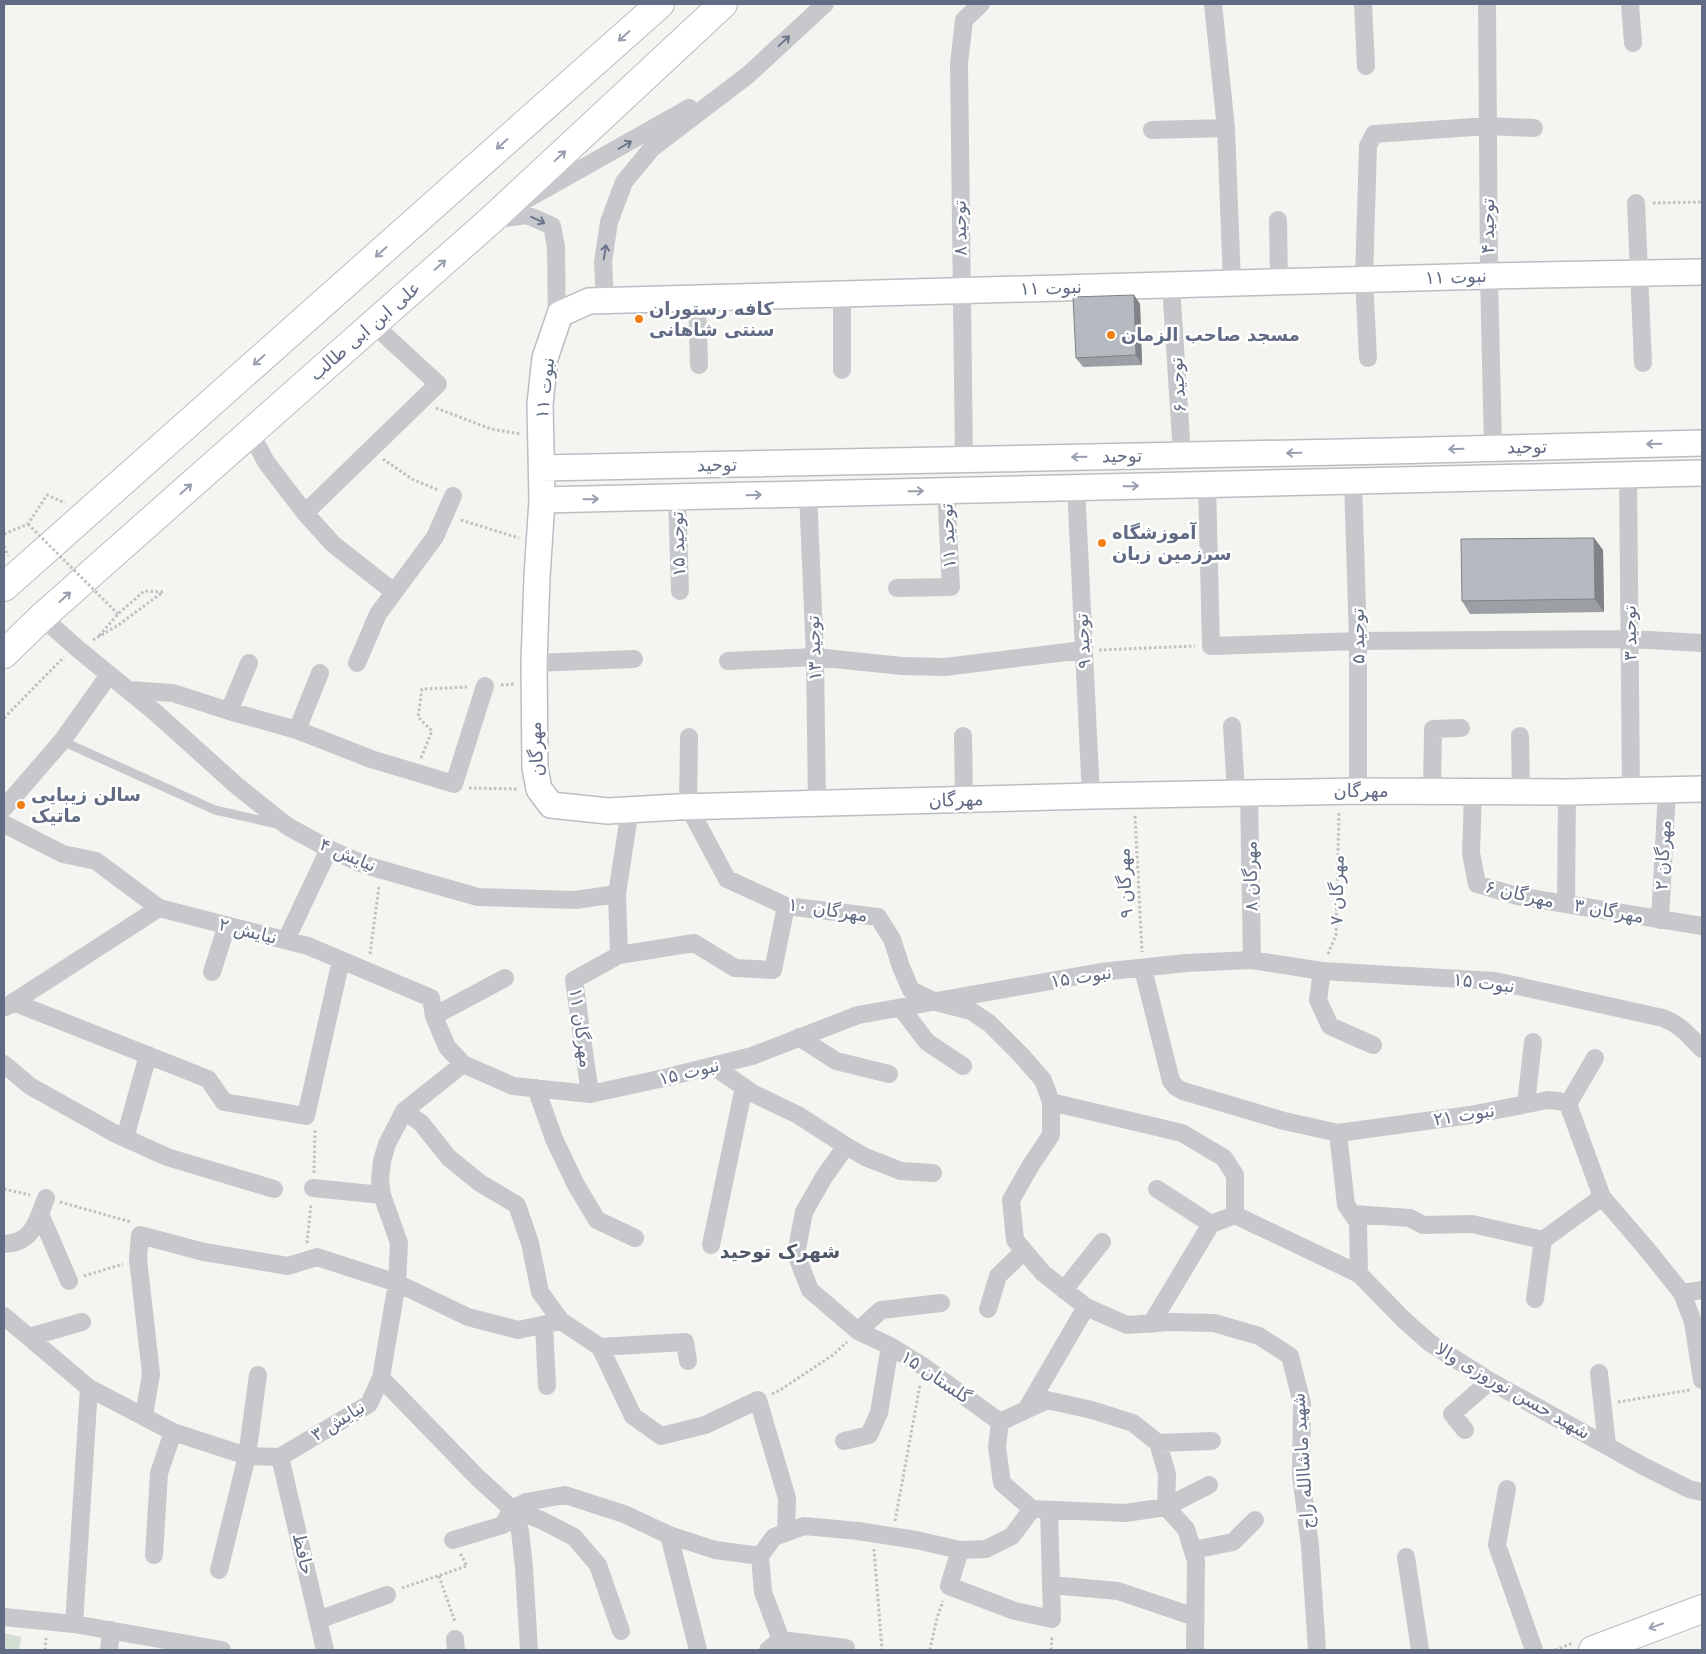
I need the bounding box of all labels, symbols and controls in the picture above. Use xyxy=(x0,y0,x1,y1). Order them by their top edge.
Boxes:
one-way arrow xyxy=(617,30,630,42)
one-way arrow xyxy=(778,35,790,47)
one-way arrow xyxy=(496,138,509,150)
one-way arrow xyxy=(617,139,631,149)
one-way arrow xyxy=(554,150,566,162)
street label: توحید ۴ xyxy=(1477,198,1499,254)
street label: توحید ۸ xyxy=(949,200,971,256)
one-way arrow xyxy=(530,216,545,225)
one-way arrow xyxy=(600,244,610,260)
one-way arrow xyxy=(374,246,387,258)
one-way arrow xyxy=(433,260,446,271)
street label: نبوت ۱۱ xyxy=(1425,265,1487,289)
street label: نبوت ۱۱ xyxy=(1020,276,1082,300)
street label: علی ابن ابی طالب xyxy=(305,277,425,385)
place label: کافه رستوران سنتی شاهانی xyxy=(649,298,775,340)
marker: کافه رستوران سنتی شاهانی xyxy=(633,313,645,325)
place label: مسجد صاحب الزمان xyxy=(1121,324,1300,346)
marker: مسجد صاحب الزمان xyxy=(1105,329,1117,341)
one-way arrow xyxy=(253,354,266,366)
street label: نبوت ۱۱ xyxy=(531,356,559,420)
street label: توحید ۶ xyxy=(1165,356,1191,414)
street label: توحید xyxy=(1507,436,1547,458)
one-way arrow xyxy=(1646,439,1662,449)
one-way arrow xyxy=(1448,444,1464,453)
street label: توحید xyxy=(1102,445,1142,467)
one-way arrow xyxy=(1286,448,1302,458)
one-way arrow xyxy=(1071,452,1087,461)
street label: توحید xyxy=(697,454,737,476)
one-way arrow xyxy=(1123,481,1139,490)
one-way arrow xyxy=(180,483,193,494)
one-way arrow xyxy=(908,486,924,496)
one-way arrow xyxy=(745,490,761,500)
one-way arrow xyxy=(582,494,599,504)
street label: توحید ۱۱ xyxy=(935,503,961,569)
street label: توحید ۱۵ xyxy=(666,511,690,577)
place label: آموزشگاه سرزمین زبان xyxy=(1112,521,1231,565)
marker: آموزشگاه سرزمین زبان xyxy=(1096,537,1108,549)
one-way arrow xyxy=(59,591,72,603)
street label: توحید ۳ xyxy=(1619,605,1641,661)
street label: توحید ۵ xyxy=(1347,608,1369,664)
street label: توحید ۹ xyxy=(1071,613,1095,669)
street label: توحید ۱۳ xyxy=(802,615,826,681)
street label: مهرگان xyxy=(524,721,548,777)
street label: مهرگان xyxy=(1333,780,1389,802)
place label: سالن زیبایی ماتیک xyxy=(31,784,141,826)
street label: مهرگان xyxy=(928,788,984,812)
marker: سالن زیبایی ماتیک xyxy=(15,799,27,811)
street label: مهرگان ۲ xyxy=(1650,819,1676,891)
street label: نیایش ۴ xyxy=(317,833,380,876)
street label: مهرگان ۸ xyxy=(1239,841,1263,911)
street label: مهرگان ۹ xyxy=(1112,847,1138,919)
street label: مهرگان ۷ xyxy=(1325,855,1349,925)
street label: مهرگان ۶ xyxy=(1483,875,1557,913)
street label: مهرگان ۱۰ xyxy=(787,894,869,926)
street label: مهرگان ۳ xyxy=(1572,894,1646,928)
street label: نیایش ۲ xyxy=(217,913,279,948)
street label: نبوت ۱۵ xyxy=(1049,961,1113,993)
street label: نبوت ۱۵ xyxy=(1452,968,1516,998)
street label: مهرگان ۱۱ xyxy=(565,987,597,1069)
street label: نبوت ۱۵ xyxy=(656,1054,722,1090)
street label: نبوت ۲۱ xyxy=(1432,1099,1496,1131)
district label: شهرک توحید xyxy=(720,1240,840,1263)
street label: شهید حسن نوروزی والا xyxy=(1432,1338,1594,1444)
street label: گلستان ۱۵ xyxy=(897,1346,976,1408)
street label: شهید ماشاالله راج xyxy=(1287,1392,1319,1530)
street label: نیایش ۳ xyxy=(307,1396,368,1445)
street label: حافظ xyxy=(288,1531,318,1577)
one-way arrow xyxy=(1649,1622,1665,1631)

